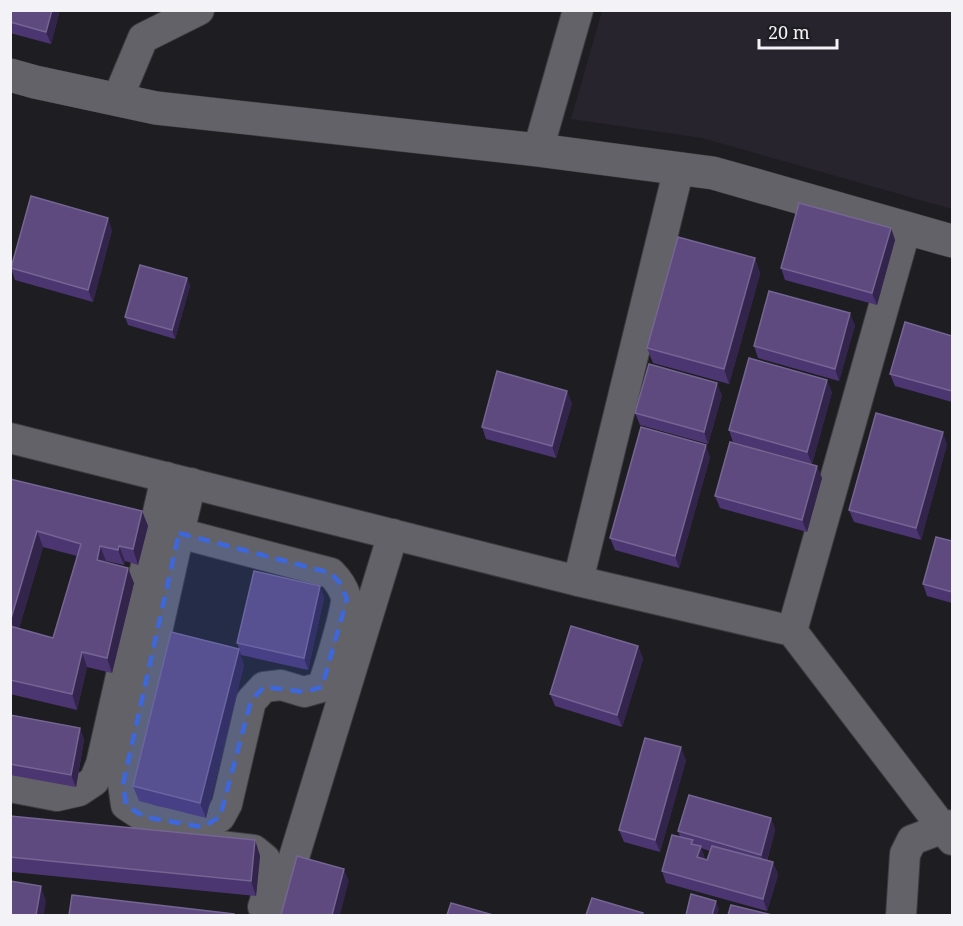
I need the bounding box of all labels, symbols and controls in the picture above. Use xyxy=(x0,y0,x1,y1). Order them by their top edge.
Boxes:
scale bar xyxy=(759,12,837,50)
text: 20 m xyxy=(768,20,810,44)

